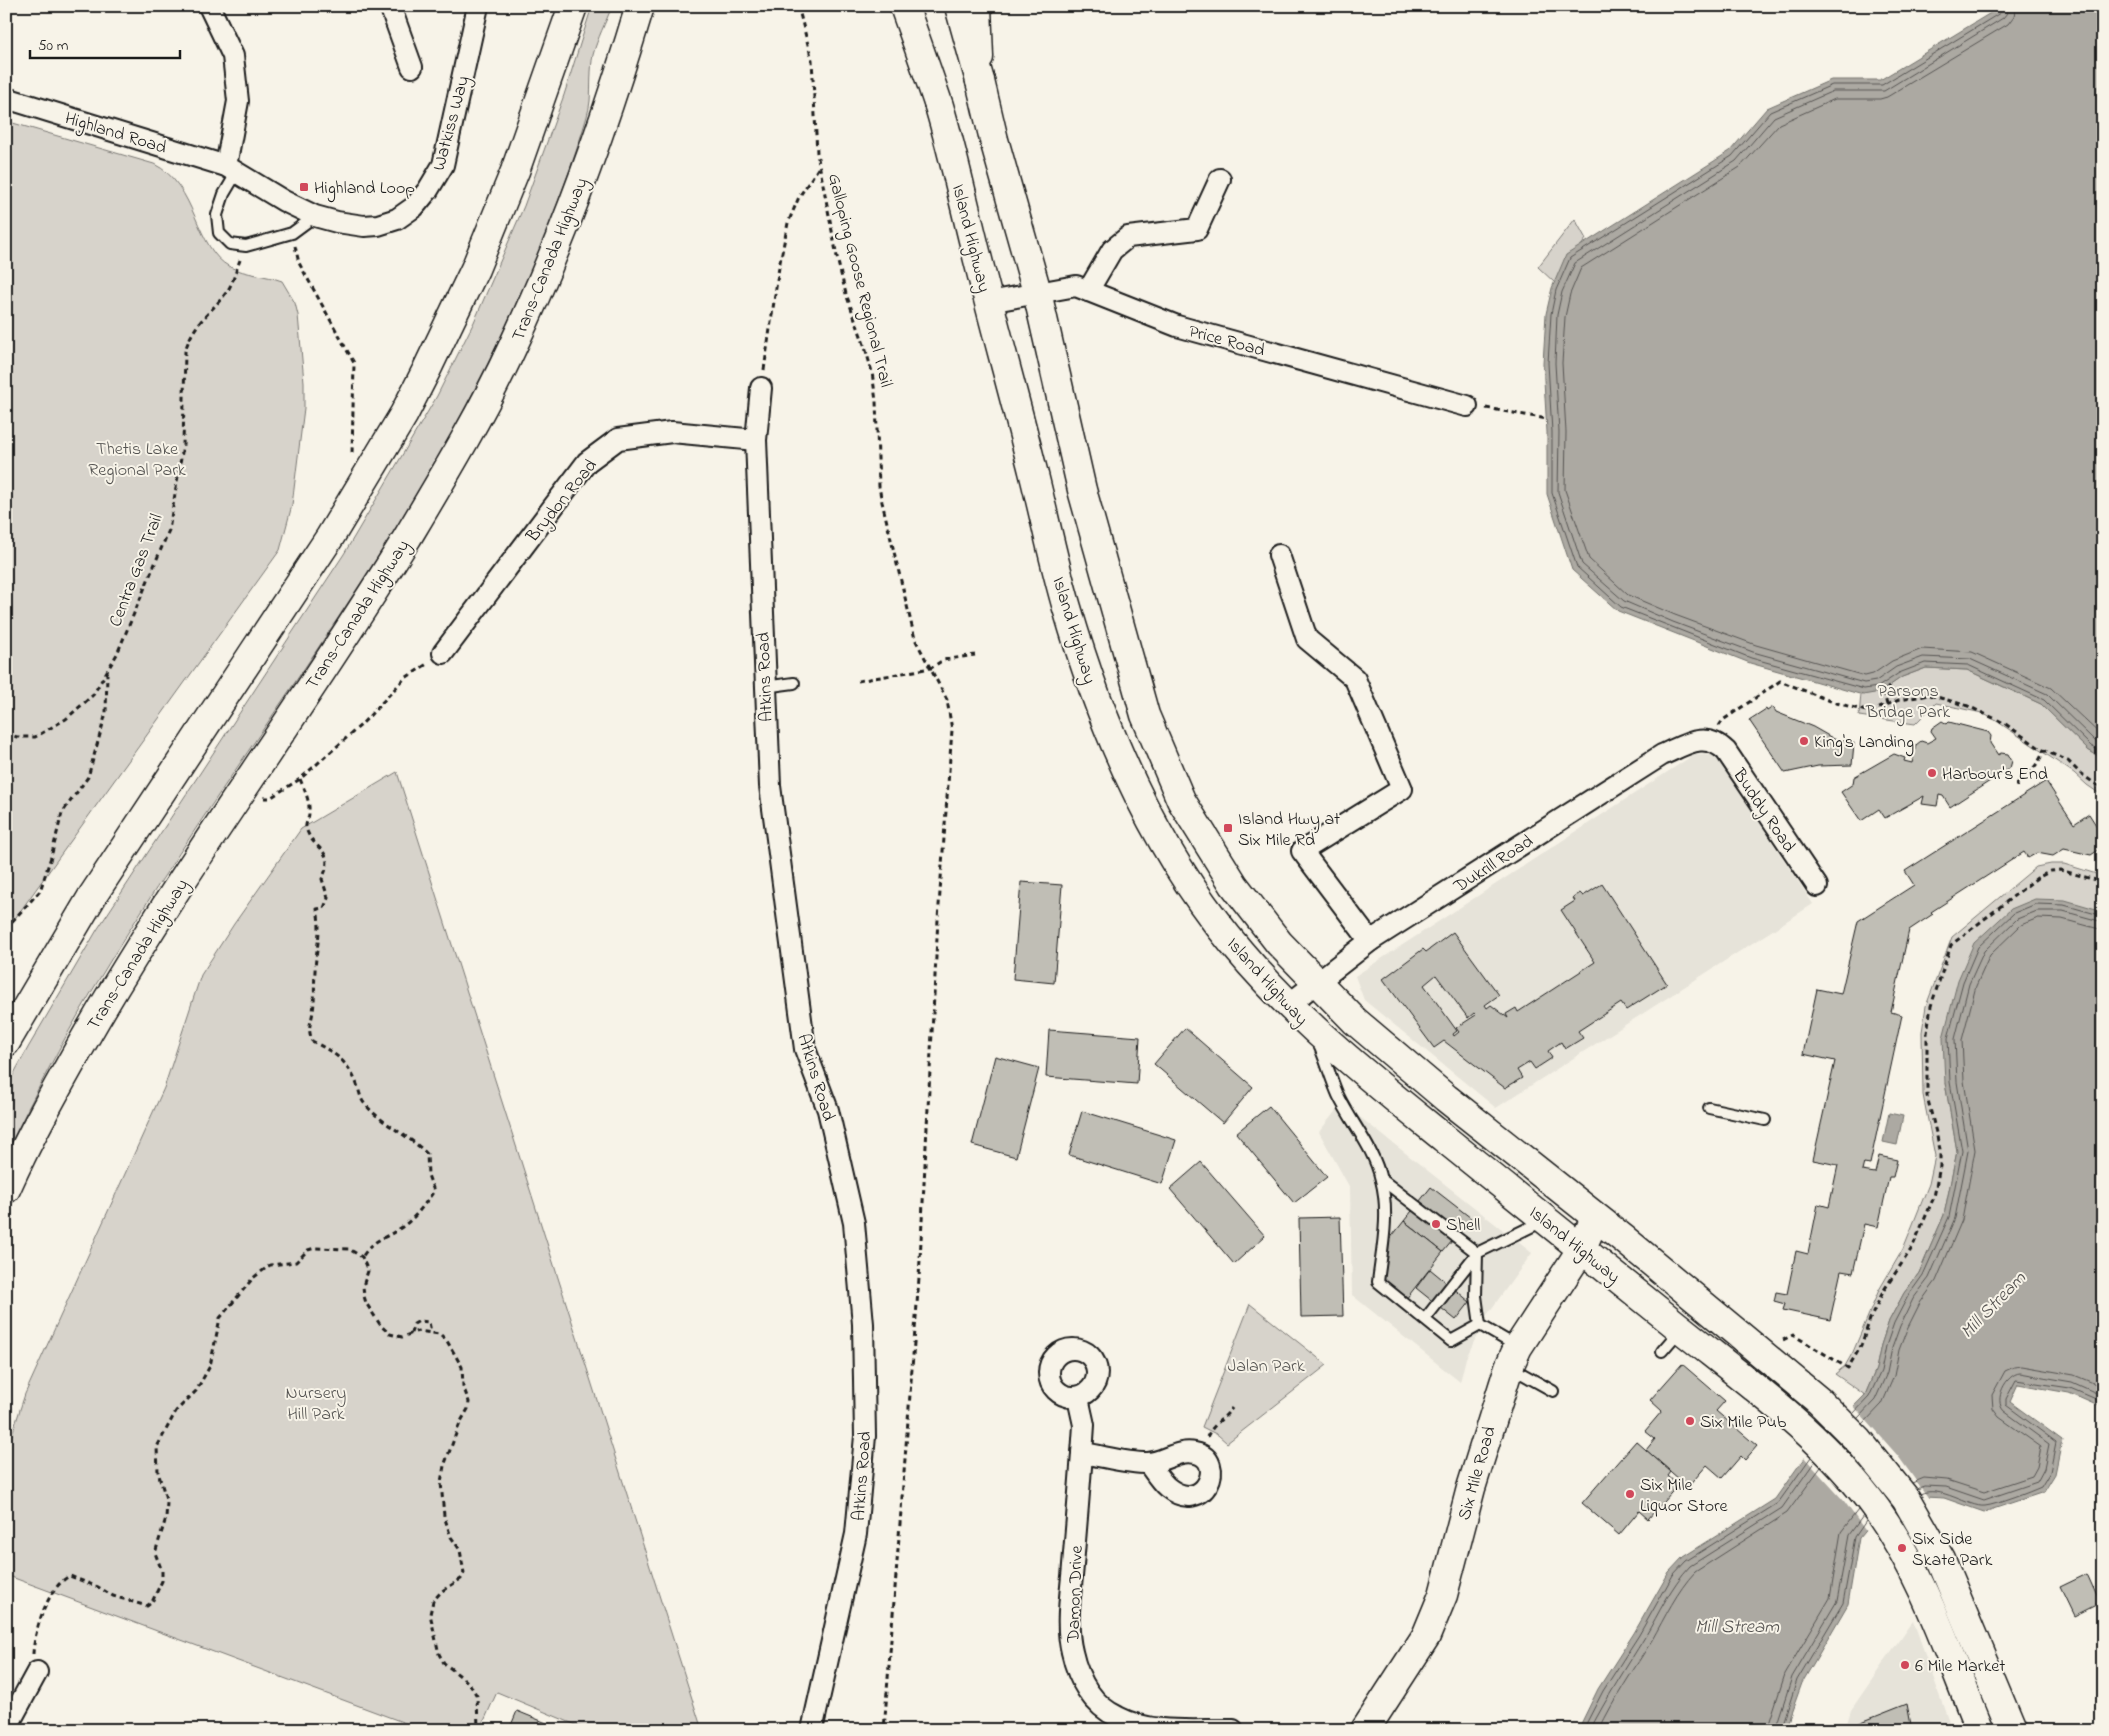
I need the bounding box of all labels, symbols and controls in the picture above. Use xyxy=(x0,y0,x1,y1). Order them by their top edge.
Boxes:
scale bar xyxy=(30,28,180,60)
text: 50 m xyxy=(38,35,69,57)
street label: Watkiss Way xyxy=(427,73,477,174)
street label: Highland Road xyxy=(61,106,169,163)
street label: Galloping Goose Regional Trail xyxy=(819,171,898,390)
street label: Trans-Canada Highway xyxy=(506,174,596,346)
place label: Highland Loop xyxy=(314,176,415,203)
marker: Highland Loop xyxy=(298,181,310,193)
street label: Island Highway xyxy=(943,182,996,296)
street label: Price Road xyxy=(1186,319,1267,365)
park label: Thetis Lake Regional Park xyxy=(88,437,186,485)
street label: Brydon Road xyxy=(520,454,604,549)
street label: Centra Gas Trail xyxy=(103,510,170,631)
street label: Trans-Canada Highway xyxy=(300,535,418,696)
street label: Island Highway xyxy=(1044,574,1102,688)
street label: Atkins Road xyxy=(751,632,781,722)
park label: Parsons Bridge Park xyxy=(1865,679,1950,727)
place label: King's Landing xyxy=(1814,730,1914,757)
marker: King's Landing xyxy=(1798,735,1810,747)
place label: Harbour's End xyxy=(1942,762,2048,788)
street label: Buddy Road xyxy=(1725,763,1801,858)
marker: Harbour's End xyxy=(1926,767,1938,779)
place label: Island Hwy at Six Mile Rd xyxy=(1238,807,1340,854)
marker: Island Hwy at Six Mile Rd xyxy=(1222,822,1234,834)
street label: Dukrill Road xyxy=(1448,829,1539,901)
street label: Trans-Canada Highway xyxy=(82,874,197,1036)
street label: Island Highway xyxy=(1219,932,1313,1033)
street label: Atkins Road xyxy=(790,1031,841,1124)
street label: Island Highway xyxy=(1522,1201,1625,1291)
place label: Shell xyxy=(1446,1213,1480,1239)
marker: Shell xyxy=(1430,1218,1442,1230)
water label: Mill Stream xyxy=(1955,1266,2033,1345)
park label: Jalan Park xyxy=(1227,1354,1305,1380)
park label: Nursery Hill Park xyxy=(286,1381,346,1428)
place label: Six Mile Pub xyxy=(1700,1410,1787,1436)
marker: Six Mile Pub xyxy=(1684,1415,1696,1427)
street label: Six Mile Road xyxy=(1452,1424,1504,1523)
street label: Atkins Road xyxy=(847,1430,879,1522)
place label: Six Mile Liquor Store xyxy=(1640,1473,1729,1520)
marker: Six Mile Liquor Store xyxy=(1624,1488,1636,1500)
place label: Six Side Skate Park xyxy=(1912,1527,1992,1574)
marker: Six Side Skate Park xyxy=(1896,1542,1908,1554)
street label: Damon Drive xyxy=(1061,1544,1091,1644)
water label: Mill Stream xyxy=(1695,1614,1779,1641)
place label: 6 Mile Market xyxy=(1915,1654,2005,1680)
marker: 6 Mile Market xyxy=(1899,1659,1911,1671)

